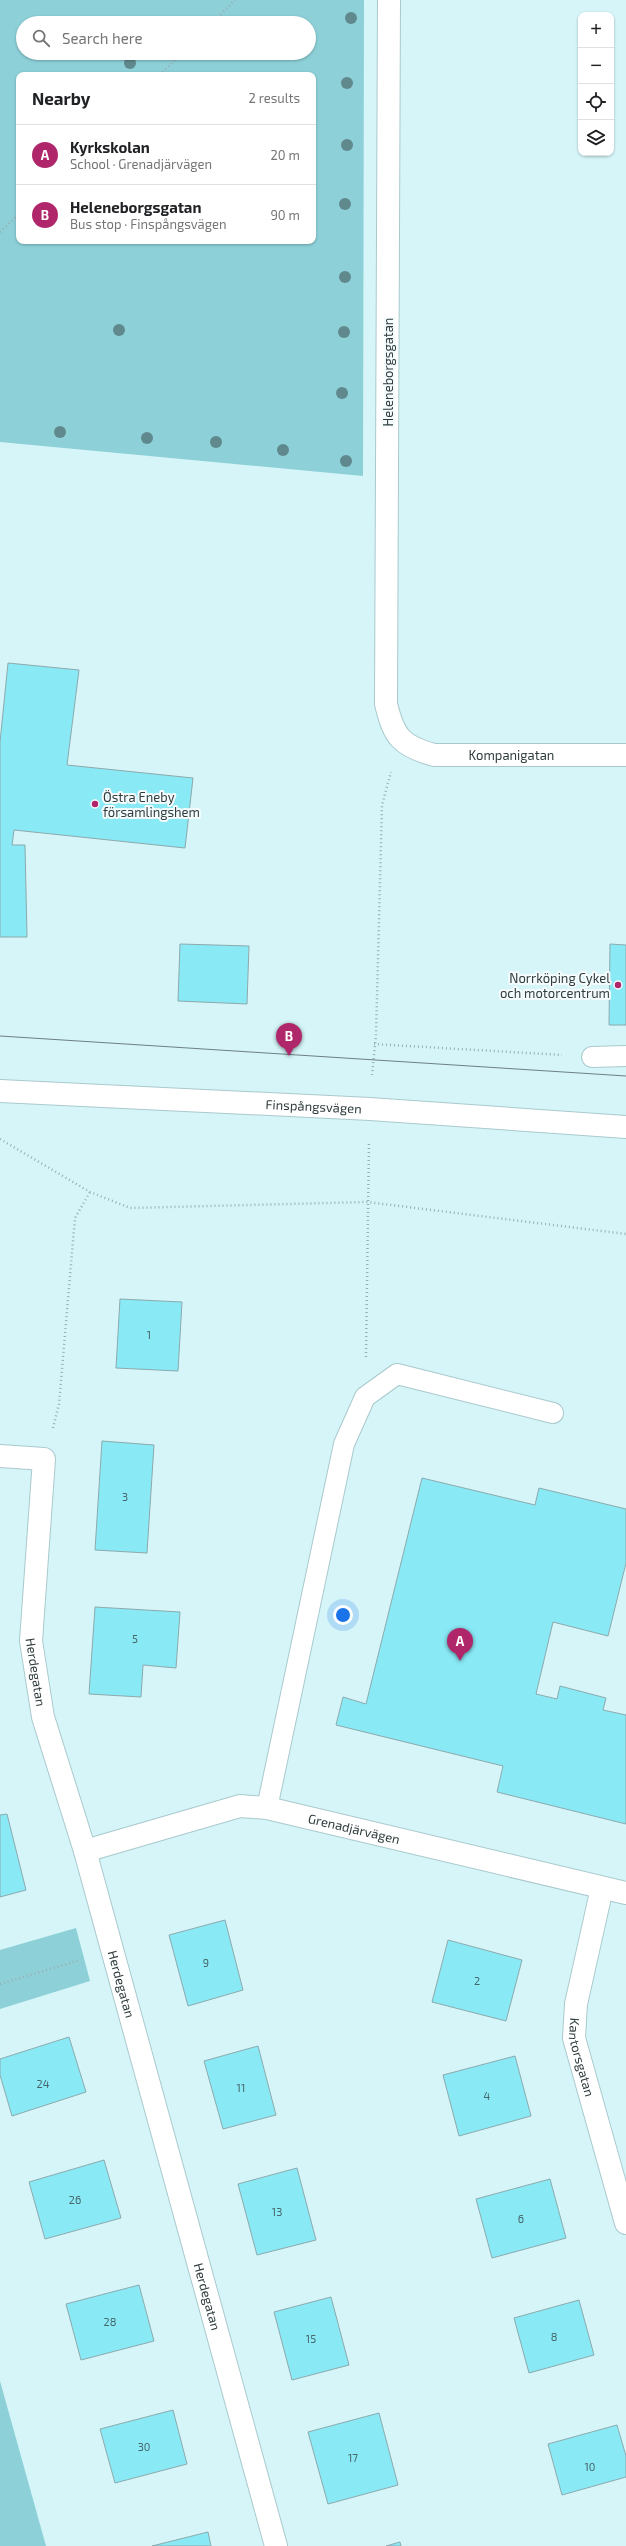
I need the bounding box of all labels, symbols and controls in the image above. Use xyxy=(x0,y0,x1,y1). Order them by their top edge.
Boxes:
map controls xyxy=(578,12,614,156)
button: + xyxy=(578,12,614,48)
search box xyxy=(16,16,316,60)
icon: search xyxy=(30,27,52,49)
text: Search here xyxy=(62,29,143,47)
button: − xyxy=(578,48,614,84)
button: locate xyxy=(578,84,614,120)
text: Nearby xyxy=(32,88,90,108)
text: 2 results xyxy=(248,90,300,106)
button: layers xyxy=(578,120,614,156)
text: Kyrkskolan xyxy=(70,138,150,156)
text: A xyxy=(41,147,49,163)
text: 20 m xyxy=(271,147,300,163)
text: School · Grenadjärvägen xyxy=(70,156,212,172)
text: Heleneborgsgatan xyxy=(70,198,201,216)
text: B xyxy=(41,207,49,223)
text: 90 m xyxy=(270,207,300,223)
text: Bus stop · Finspångsvägen xyxy=(70,216,226,232)
street label: Heleneborgsgatan xyxy=(380,318,396,426)
street label: Kompanigatan xyxy=(469,747,554,763)
place label: Östra Eneby församlingshem xyxy=(103,789,200,820)
marker: Östra Eneby församlingshem xyxy=(90,799,100,809)
place label: Norrköping Cykel och motorcentrum xyxy=(500,970,610,1001)
marker: Norrköping Cykel och motorcentrum xyxy=(613,980,623,990)
pin: B xyxy=(276,1023,302,1056)
street label: Finspångsvägen xyxy=(265,1096,362,1117)
house number: 1 xyxy=(147,1328,151,1341)
house number: 3 xyxy=(122,1490,128,1503)
your location xyxy=(333,1605,353,1625)
pin: A xyxy=(447,1628,473,1661)
house number: 5 xyxy=(132,1632,138,1645)
street label: Herdegatan xyxy=(23,1637,49,1707)
street label: Grenadjärvägen xyxy=(307,1810,402,1847)
street label: Herdegatan xyxy=(105,1949,138,2020)
house number: 9 xyxy=(203,1956,209,1969)
house number: 2 xyxy=(474,1974,480,1987)
street label: Kantorsgatan xyxy=(566,2017,598,2098)
house number: 24 xyxy=(37,2077,50,2090)
house number: 11 xyxy=(237,2081,245,2094)
house number: 4 xyxy=(484,2089,491,2102)
house number: 26 xyxy=(69,2193,81,2206)
house number: 13 xyxy=(272,2205,282,2218)
house number: 6 xyxy=(518,2212,524,2225)
street label: Herdegatan xyxy=(191,2261,224,2332)
house number: 28 xyxy=(104,2315,116,2328)
house number: 8 xyxy=(551,2330,557,2343)
house number: 15 xyxy=(306,2332,316,2345)
house number: 30 xyxy=(138,2440,150,2453)
house number: 17 xyxy=(348,2451,358,2464)
house number: 10 xyxy=(584,2460,596,2473)

